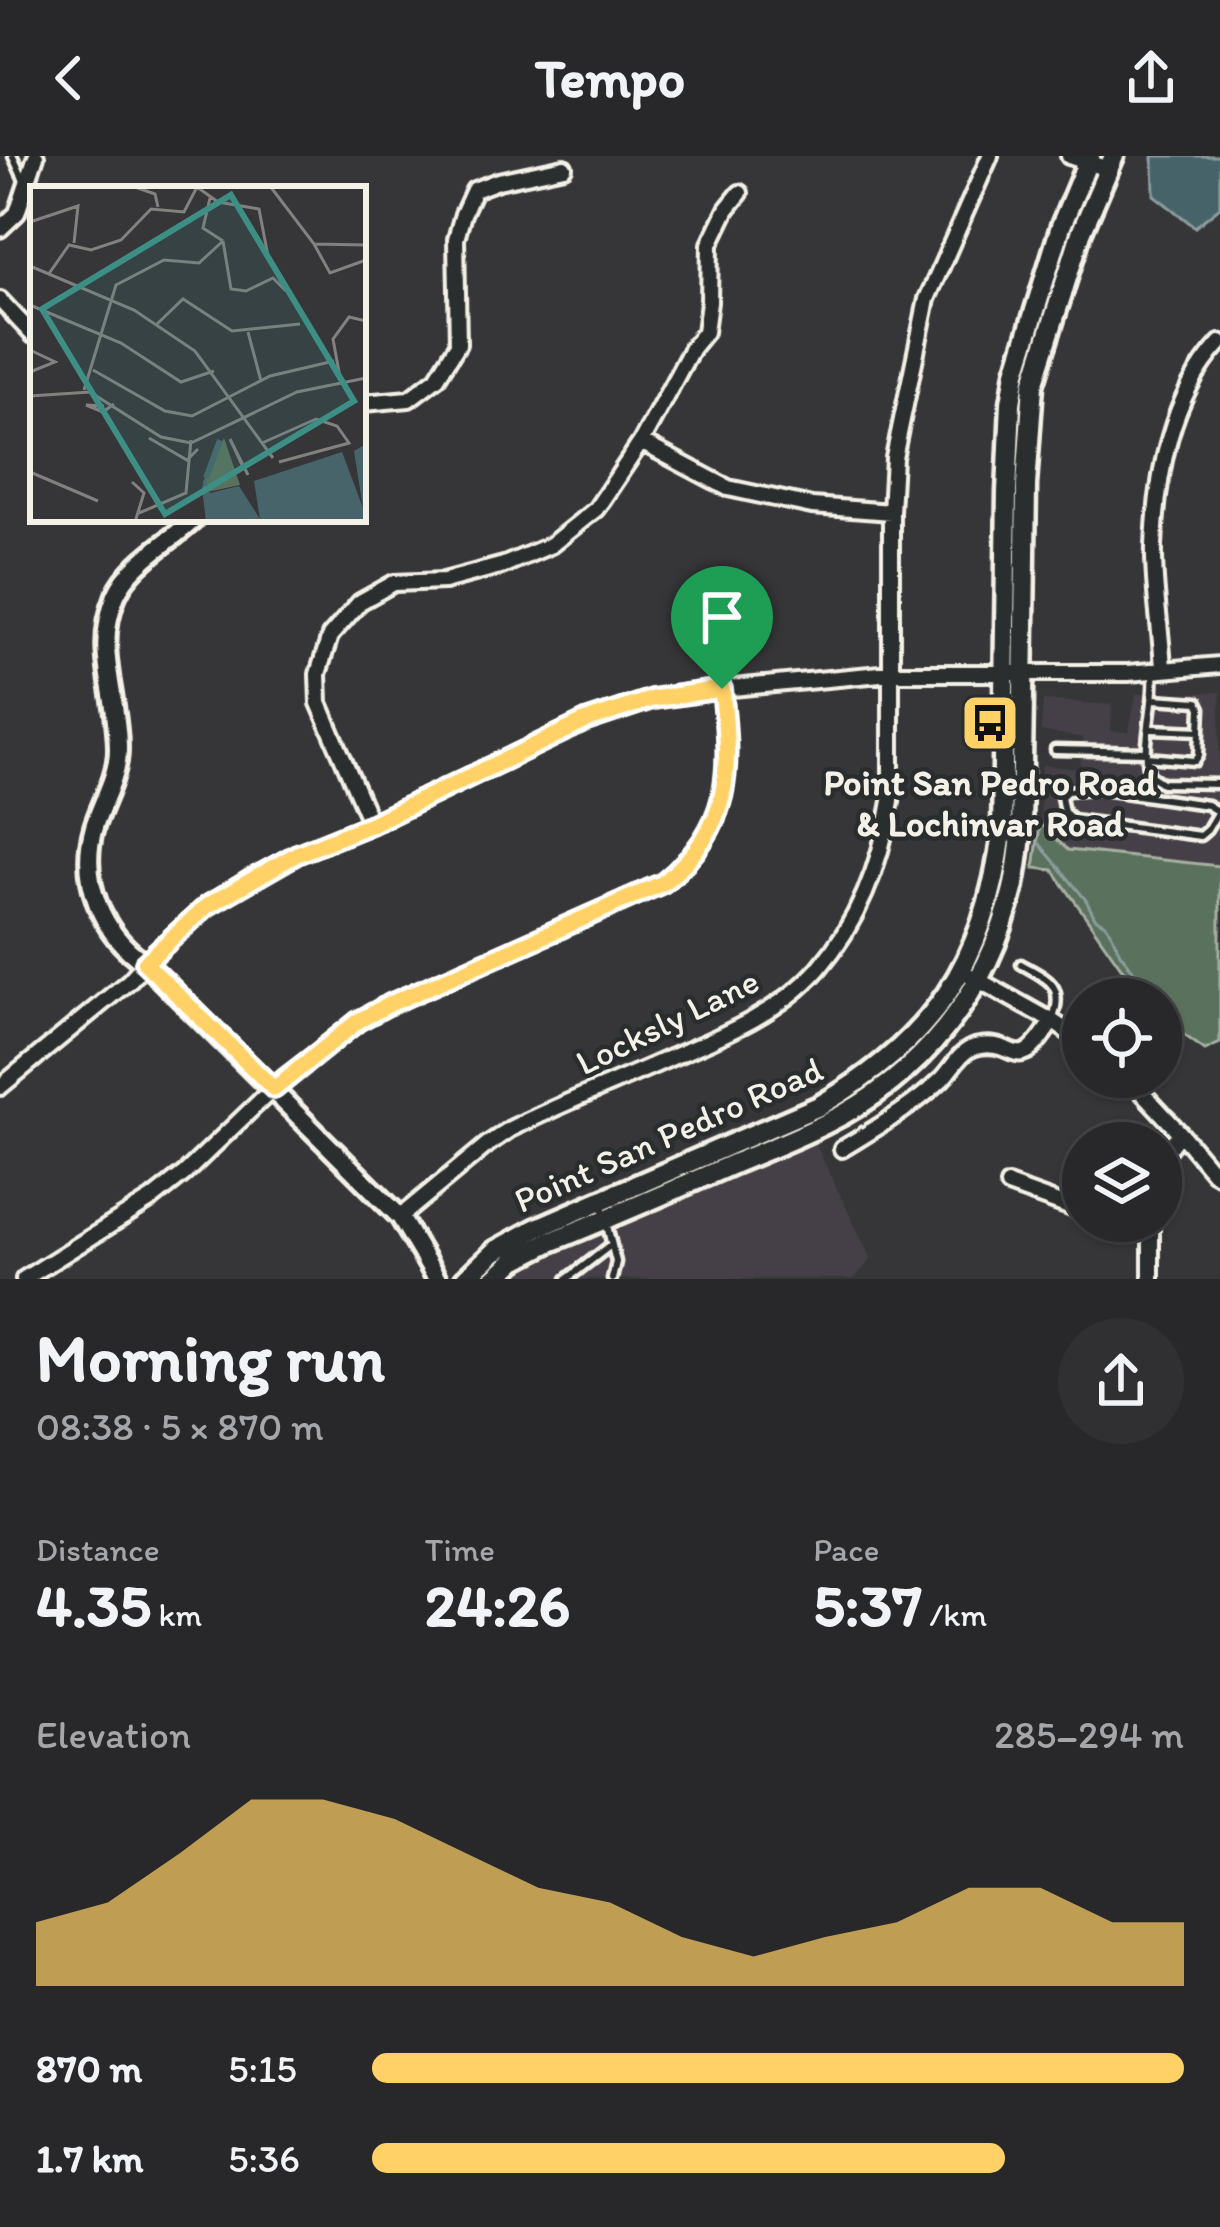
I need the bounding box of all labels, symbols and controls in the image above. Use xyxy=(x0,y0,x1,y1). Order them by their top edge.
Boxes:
icon: back xyxy=(36,45,102,111)
icon: share xyxy=(1118,45,1184,111)
text: Tempo xyxy=(535,46,685,111)
inset map xyxy=(30,186,366,522)
pin xyxy=(671,566,773,689)
icon: arrive xyxy=(689,584,755,650)
bus stop icon: Point San Pedro Road & Lochinvar Road xyxy=(959,692,1021,754)
place label: Point San Pedro Road & Lochinvar Road xyxy=(824,761,1157,845)
street label: Locksly Lane xyxy=(569,959,765,1084)
map controls xyxy=(1062,978,1182,1242)
button: locate xyxy=(1062,978,1182,1098)
street label: Point San Pedro Road xyxy=(507,1047,829,1222)
button: layers xyxy=(1062,1122,1182,1242)
text: Morning run xyxy=(36,1318,385,1398)
button: share xyxy=(1058,1318,1184,1444)
text: 08:38 · 5 × 870 m xyxy=(36,1403,324,1450)
text: Distance xyxy=(36,1530,160,1569)
text: Time xyxy=(425,1530,495,1569)
text: Pace xyxy=(813,1530,879,1569)
text: 4.35 xyxy=(36,1569,151,1641)
text: 24:26 xyxy=(425,1569,570,1641)
text: 5:37 xyxy=(813,1569,922,1641)
text: km xyxy=(151,1595,202,1634)
text: /km xyxy=(922,1595,987,1634)
text: Elevation xyxy=(36,1711,191,1758)
text: 285–294 m xyxy=(994,1711,1184,1758)
text: 870 m xyxy=(36,2045,142,2092)
text: 5:15 xyxy=(228,2045,297,2092)
text: 1.7 km xyxy=(36,2135,143,2182)
text: 5:36 xyxy=(228,2135,300,2182)

